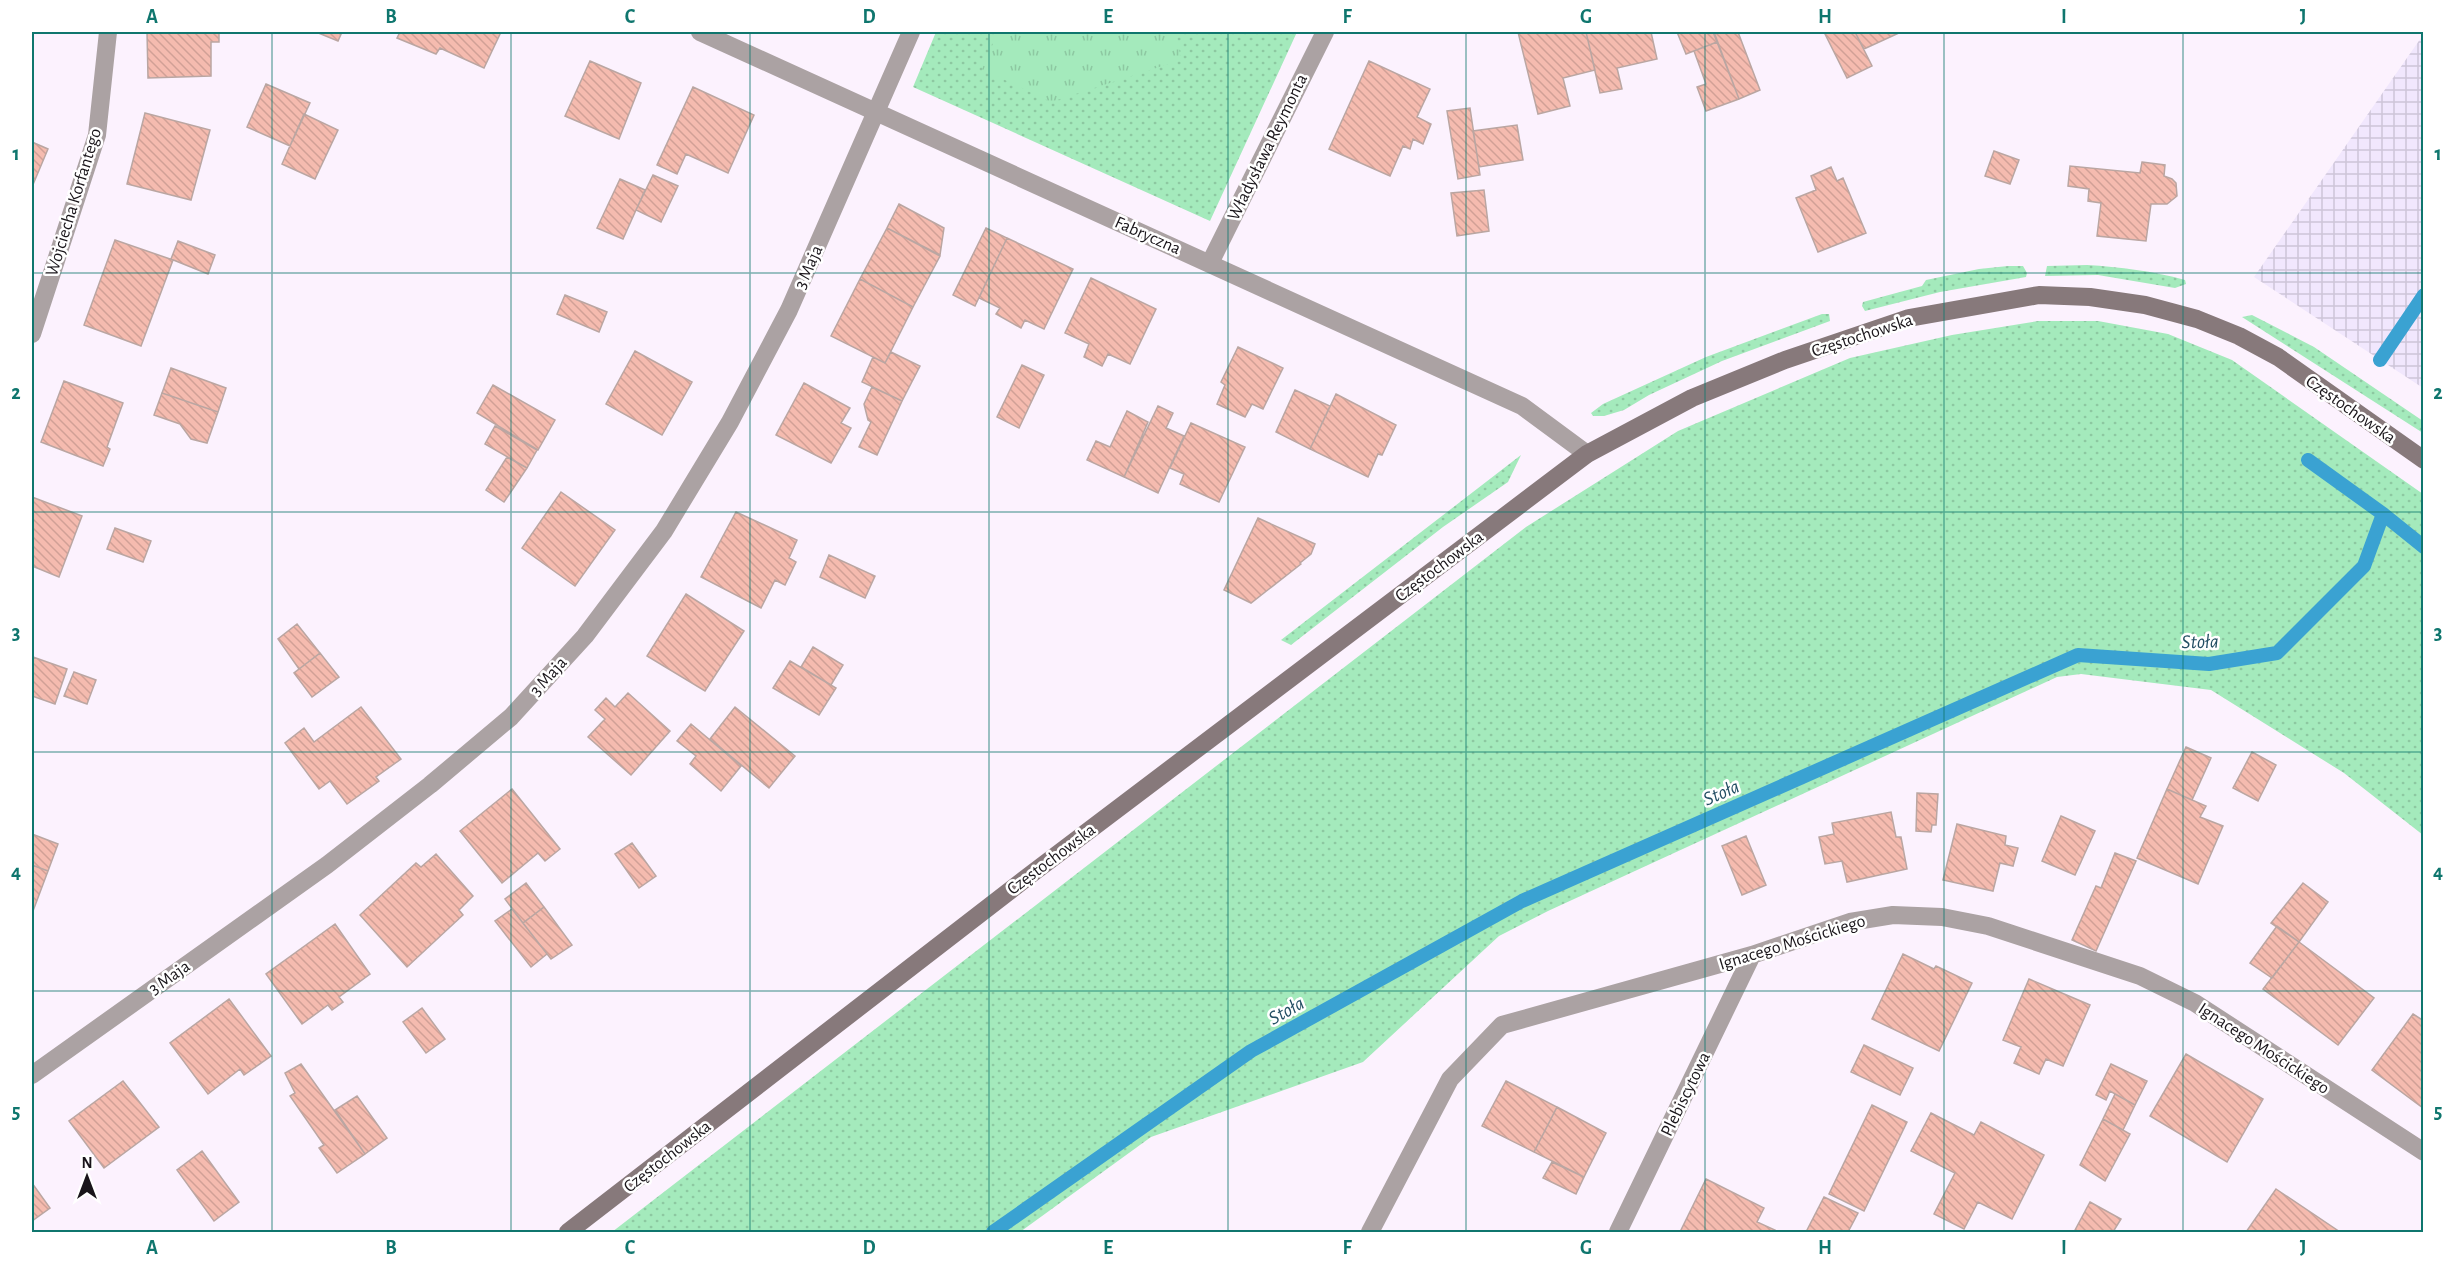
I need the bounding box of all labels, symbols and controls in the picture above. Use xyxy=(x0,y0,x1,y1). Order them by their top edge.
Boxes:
text: A xyxy=(146,7,158,27)
text: B xyxy=(385,7,397,27)
text: C xyxy=(625,7,636,27)
text: D xyxy=(862,7,876,27)
text: E xyxy=(1103,7,1113,27)
text: F xyxy=(1342,7,1352,27)
text: G xyxy=(1580,7,1592,27)
text: H xyxy=(1818,7,1832,27)
text: I xyxy=(2061,7,2067,27)
text: J xyxy=(2300,7,2306,27)
street label: Władysława Reymonta xyxy=(1225,71,1311,223)
street label: Wojciecha Korfantego xyxy=(43,126,105,278)
text: 1 xyxy=(12,144,20,164)
text: 1 xyxy=(2434,144,2442,164)
street label: Fabryczna xyxy=(1112,213,1183,258)
street label: 3 Maja xyxy=(791,243,826,292)
street label: Częstochowska xyxy=(1809,311,1915,361)
street label: Częstochowska xyxy=(2302,372,2399,447)
text: 2 xyxy=(11,383,21,403)
text: 2 xyxy=(2433,383,2443,403)
street label: Częstochowska xyxy=(1392,528,1487,606)
text: 3 xyxy=(12,623,20,643)
text: 3 xyxy=(2434,623,2442,643)
water label: Stoła xyxy=(2181,632,2219,652)
street label: 3 Maja xyxy=(527,654,571,700)
water label: Stoła xyxy=(1700,776,1742,810)
street label: Częstochowska xyxy=(1004,821,1099,899)
text: 4 xyxy=(11,862,21,882)
text: 4 xyxy=(2433,862,2443,882)
street label: Ignacego Mościckiego xyxy=(1717,912,1868,974)
street label: 3 Maja xyxy=(146,957,193,998)
water label: Stoła xyxy=(1265,993,1308,1029)
street label: Ignacego Mościckiego xyxy=(2195,1000,2332,1098)
street label: Plebiscytowa xyxy=(1658,1049,1714,1139)
text: 5 xyxy=(12,1102,20,1122)
text: 5 xyxy=(2434,1102,2442,1122)
street label: Częstochowska xyxy=(621,1117,715,1196)
north arrow xyxy=(57,1147,117,1207)
text: N xyxy=(81,1155,93,1171)
text: A xyxy=(146,1238,158,1258)
text: B xyxy=(385,1238,397,1258)
text: C xyxy=(625,1238,636,1258)
text: D xyxy=(862,1238,876,1258)
text: E xyxy=(1103,1238,1113,1258)
text: F xyxy=(1342,1238,1352,1258)
text: G xyxy=(1580,1238,1592,1258)
text: H xyxy=(1818,1238,1832,1258)
text: I xyxy=(2061,1238,2067,1258)
text: J xyxy=(2300,1238,2306,1258)

